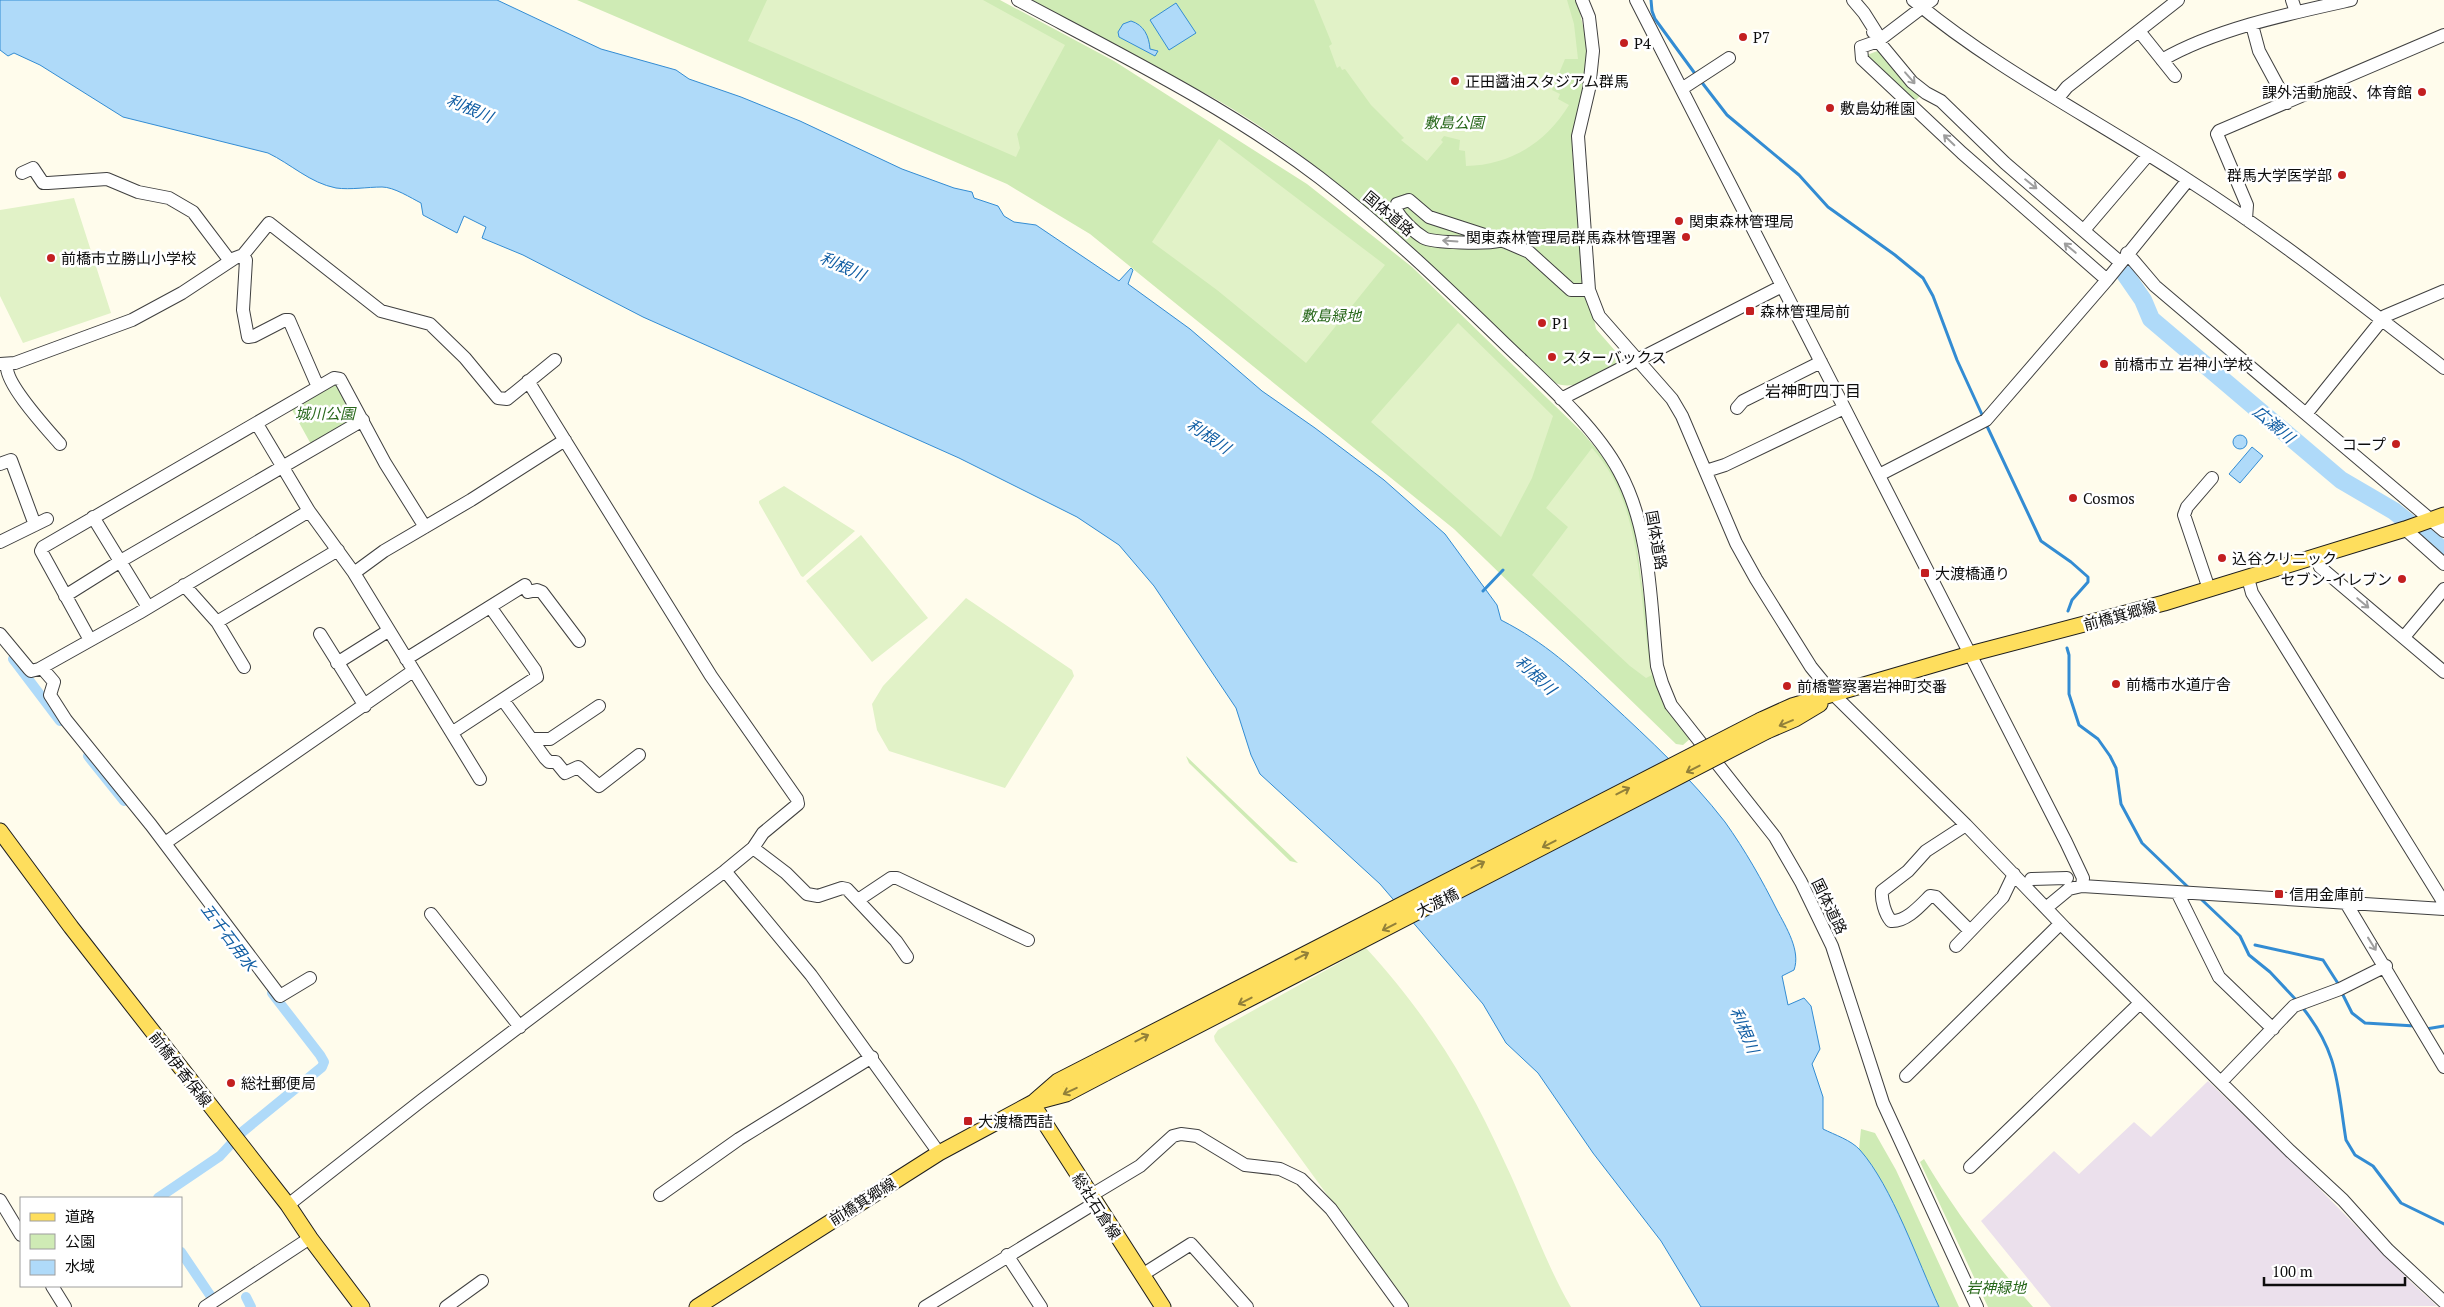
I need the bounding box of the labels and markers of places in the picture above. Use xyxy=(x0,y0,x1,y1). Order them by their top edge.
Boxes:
place label: P7 xyxy=(1753,27,1770,47)
marker: P7 xyxy=(1737,31,1749,43)
place label: P4 xyxy=(1634,33,1651,53)
marker: P4 xyxy=(1618,37,1630,49)
place label: 正田醤油スタジアム群馬 xyxy=(1465,71,1629,91)
marker: 正田醤油スタジアム群馬 xyxy=(1449,75,1461,87)
place label: 課外活動施設、体育館 xyxy=(2262,82,2412,102)
marker: 課外活動施設、体育館 xyxy=(2416,86,2428,98)
place label: 敷島幼稚園 xyxy=(1840,98,1915,118)
marker: 敷島幼稚園 xyxy=(1824,102,1836,114)
place label: 群馬大学医学部 xyxy=(2227,165,2332,185)
marker: 群馬大学医学部 xyxy=(2336,169,2348,181)
place label: 関東森林管理局 xyxy=(1689,211,1794,231)
marker: 関東森林管理局 xyxy=(1673,215,1685,227)
place label: 関東森林管理局群馬森林管理署 xyxy=(1466,227,1676,247)
marker: 関東森林管理局群馬森林管理署 xyxy=(1680,231,1692,243)
place label: 前橋市立勝山小学校 xyxy=(61,248,196,268)
marker: 前橋市立勝山小学校 xyxy=(45,252,57,264)
place label: 森林管理局前 xyxy=(1760,301,1850,321)
marker: 森林管理局前 xyxy=(1744,305,1756,317)
place label: P1 xyxy=(1552,313,1569,333)
marker: P1 xyxy=(1536,317,1548,329)
place label: スターバックス xyxy=(1562,347,1666,367)
marker: スターバックス xyxy=(1546,351,1558,363)
place label: 前橋市立 岩神小学校 xyxy=(2114,354,2253,374)
marker: 前橋市立 岩神小学校 xyxy=(2098,358,2110,370)
place label: コープ xyxy=(2342,434,2386,454)
marker: コープ xyxy=(2390,438,2402,450)
place label: Cosmos xyxy=(2083,488,2135,508)
marker: Cosmos xyxy=(2067,492,2079,504)
place label: 込谷クリニック xyxy=(2232,548,2337,568)
marker: 込谷クリニック xyxy=(2216,552,2228,564)
place label: 大渡橋通り xyxy=(1935,563,2010,583)
marker: 大渡橋通り xyxy=(1919,567,1931,579)
place label: セブン-イレブン xyxy=(2281,569,2392,589)
marker: セブン-イレブン xyxy=(2396,573,2408,585)
place label: 前橋市水道庁舎 xyxy=(2126,674,2231,694)
place label: 前橋警察署岩神町交番 xyxy=(1797,676,1947,696)
marker: 前橋市水道庁舎 xyxy=(2110,678,2122,690)
marker: 前橋警察署岩神町交番 xyxy=(1781,680,1793,692)
place label: 信用金庫前 xyxy=(2289,884,2364,904)
marker: 信用金庫前 xyxy=(2273,888,2285,900)
place label: 総社郵便局 xyxy=(241,1073,316,1093)
marker: 総社郵便局 xyxy=(225,1077,237,1089)
place label: 大渡橋西詰 xyxy=(978,1111,1053,1131)
marker: 大渡橋西詰 xyxy=(962,1115,974,1127)

